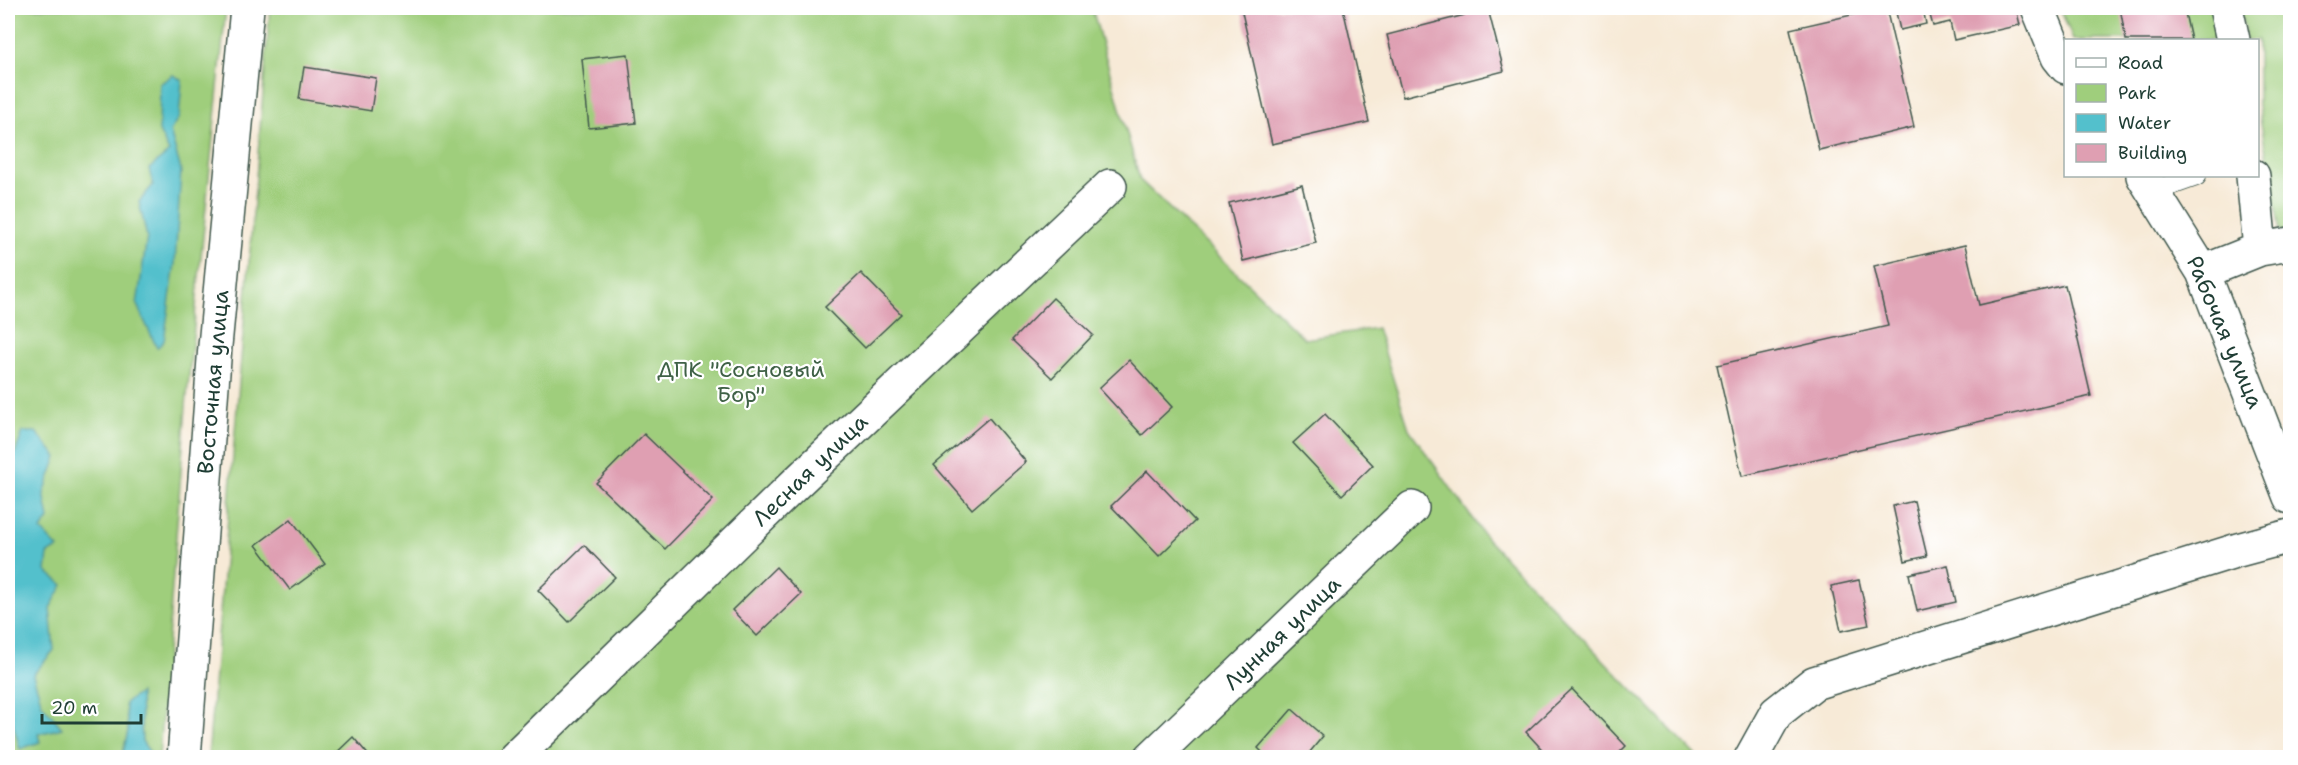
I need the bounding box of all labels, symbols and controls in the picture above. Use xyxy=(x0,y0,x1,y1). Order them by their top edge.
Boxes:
legend xyxy=(2064,39,2259,177)
text: Road xyxy=(2118,51,2163,75)
text: Park xyxy=(2118,81,2157,105)
text: Water xyxy=(2118,111,2171,135)
text: Building xyxy=(2118,141,2187,165)
street label: Рабочая улица xyxy=(2180,251,2270,413)
street label: Восточная улица xyxy=(191,288,236,475)
park label: ДПК "Сосновый Бор" xyxy=(657,355,825,409)
street label: Лесная улица xyxy=(746,407,874,532)
street label: Лунная улица xyxy=(1217,569,1347,696)
scale bar xyxy=(42,687,141,725)
text: 20 m xyxy=(51,696,97,720)

